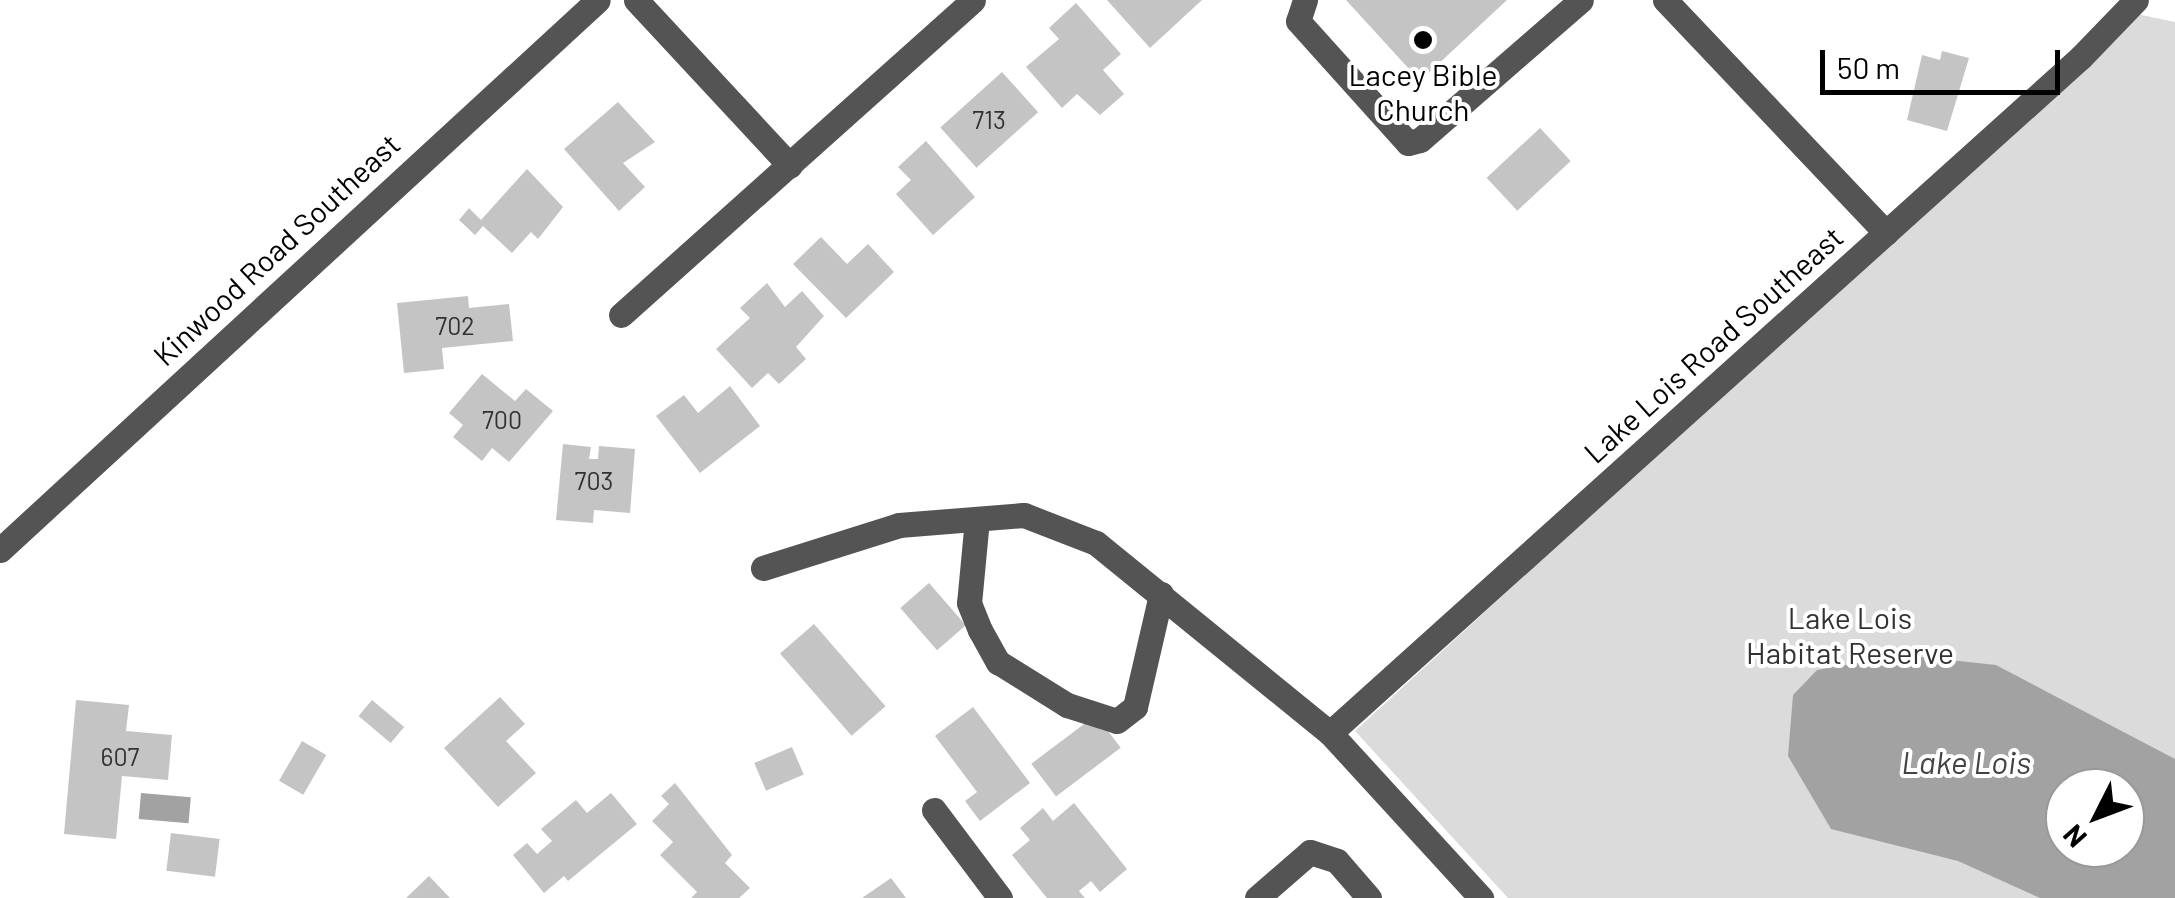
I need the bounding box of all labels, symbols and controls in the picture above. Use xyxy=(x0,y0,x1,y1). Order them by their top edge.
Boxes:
marker: Lacey Bible Church xyxy=(1412,29,1434,51)
scale bar xyxy=(1825,30,2065,92)
text: 50 m xyxy=(1837,49,1900,85)
place label: Lacey Bible Church xyxy=(1348,56,1498,126)
house number: 713 xyxy=(972,104,1006,134)
street label: Kinwood Road Southeast xyxy=(145,125,407,373)
street label: Lake Lois Road Southeast xyxy=(1576,218,1850,470)
house number: 702 xyxy=(435,310,475,340)
house number: 700 xyxy=(482,404,522,434)
house number: 703 xyxy=(575,465,613,495)
park label: Lake Lois Habitat Reserve xyxy=(1746,599,1954,670)
house number: 607 xyxy=(101,741,139,771)
water label: Lake Lois xyxy=(1901,742,2031,780)
north arrow xyxy=(2045,768,2145,868)
text: N xyxy=(2055,818,2093,855)

